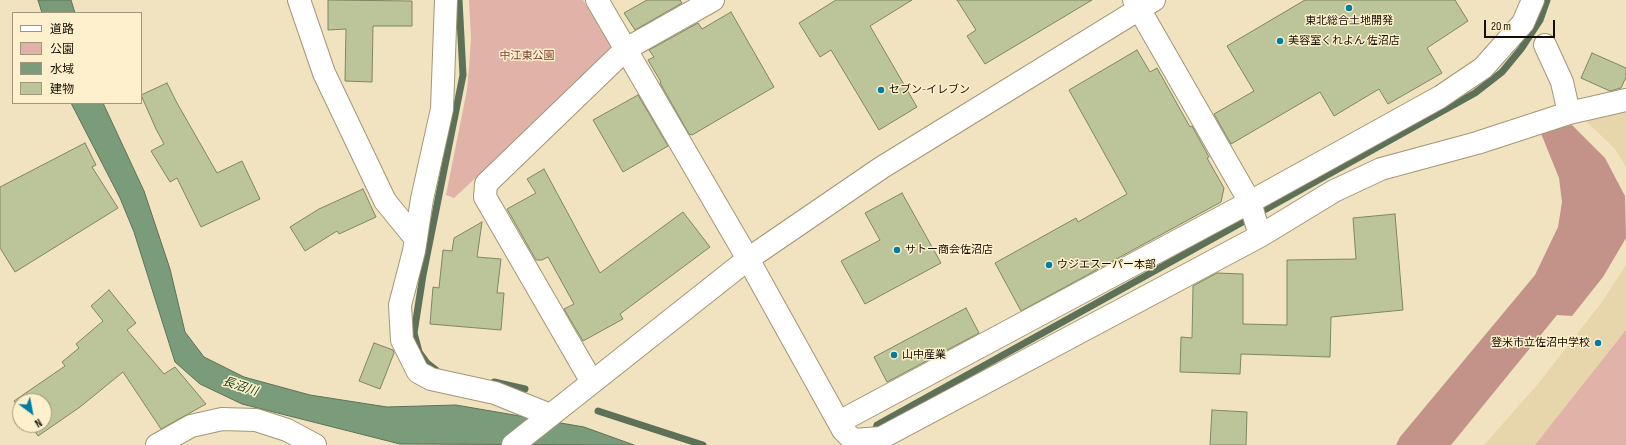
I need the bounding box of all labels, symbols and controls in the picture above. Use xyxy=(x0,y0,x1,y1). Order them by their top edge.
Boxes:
marker: 東北総合土地開発 xyxy=(1344,3,1354,13)
legend xyxy=(12,12,142,104)
scale bar xyxy=(1486,12,1557,38)
place label: 東北総合土地開発 xyxy=(1305,14,1393,28)
text: 20 m xyxy=(1491,19,1511,34)
text: 道路 xyxy=(50,22,74,37)
place label: 美容室くれよん 佐沼店 xyxy=(1288,34,1400,48)
marker: 美容室くれよん 佐沼店 xyxy=(1275,36,1285,46)
text: 公園 xyxy=(50,42,74,57)
park label: 中江東公園 xyxy=(500,49,554,63)
text: 水域 xyxy=(50,62,74,77)
text: 建物 xyxy=(50,82,74,97)
place label: セブン-イレブン xyxy=(889,83,970,97)
marker: セブン-イレブン xyxy=(876,85,886,95)
place label: サトー商会佐沼店 xyxy=(905,243,993,257)
marker: サトー商会佐沼店 xyxy=(892,245,902,255)
place label: ウジエスーパー本部 xyxy=(1057,258,1156,272)
marker: ウジエスーパー本部 xyxy=(1044,260,1054,270)
place label: 登米市立佐沼中学校 xyxy=(1491,336,1590,350)
marker: 登米市立佐沼中学校 xyxy=(1593,338,1603,348)
place label: 山中産業 xyxy=(902,348,946,362)
marker: 山中産業 xyxy=(889,350,899,360)
water label: 長沼川 xyxy=(221,375,259,399)
north arrow xyxy=(12,393,52,433)
text: N xyxy=(32,416,44,430)

